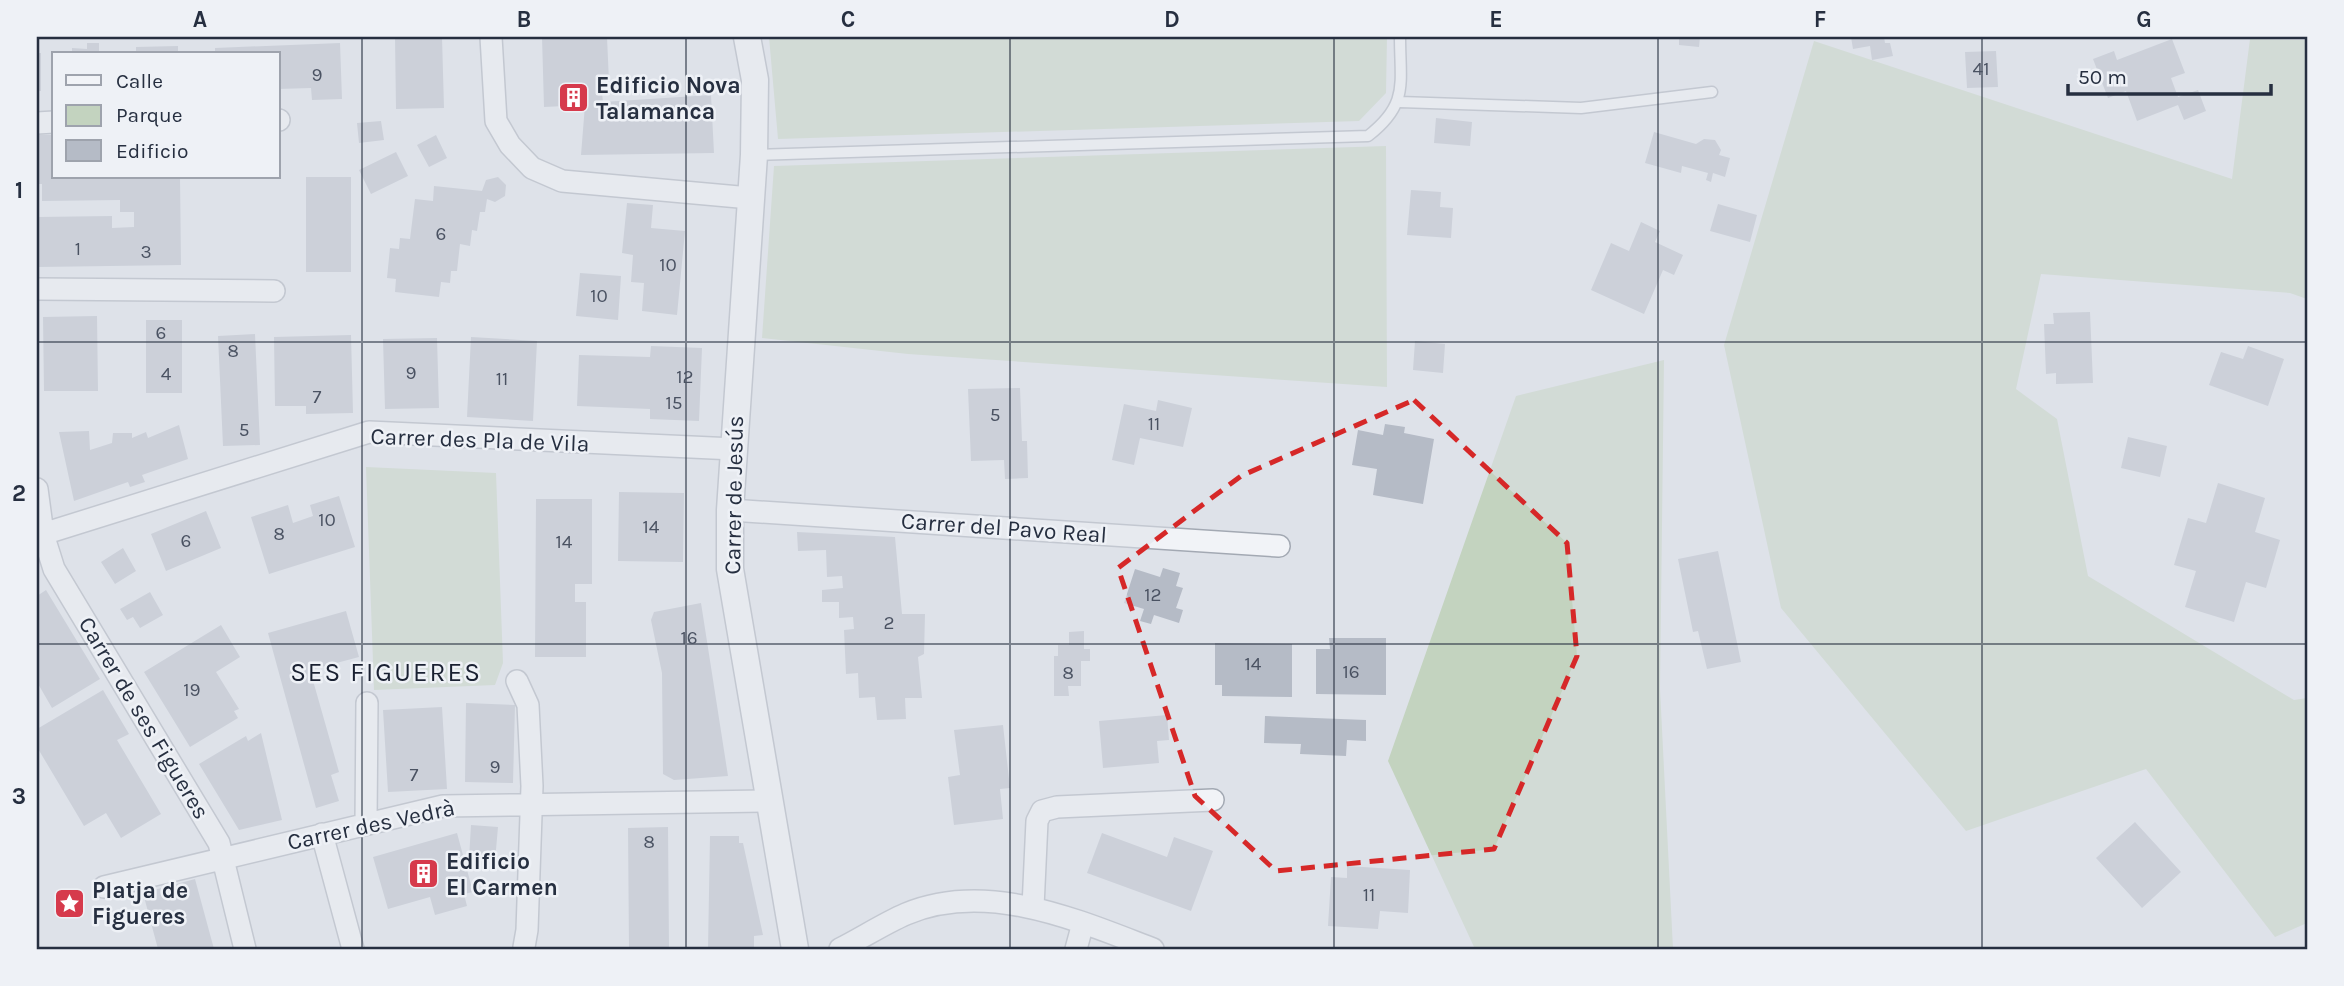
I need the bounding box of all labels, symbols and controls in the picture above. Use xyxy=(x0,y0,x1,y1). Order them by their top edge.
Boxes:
text: A xyxy=(193,6,207,33)
text: B xyxy=(517,6,531,33)
text: C xyxy=(841,6,855,33)
text: D xyxy=(1164,6,1180,33)
text: E xyxy=(1489,6,1503,33)
text: F xyxy=(1814,6,1826,33)
text: G xyxy=(2136,6,2152,33)
legend xyxy=(52,52,280,178)
scale bar xyxy=(2068,52,2270,96)
house number: 41 xyxy=(1973,58,1989,80)
house number: 9 xyxy=(311,64,323,86)
text: 50 m xyxy=(2078,65,2127,89)
text: Calle xyxy=(116,69,163,93)
place label: Edificio Nova Talamanca xyxy=(596,72,741,125)
building icon: Edificio Nova Talamanca xyxy=(556,81,590,115)
text: Parque xyxy=(116,103,183,127)
text: Edificio xyxy=(116,139,189,163)
text: 1 xyxy=(15,177,23,204)
house number: 6 xyxy=(436,223,446,245)
house number: 1 xyxy=(75,238,81,260)
house number: 3 xyxy=(140,241,152,263)
house number: 10 xyxy=(659,254,677,276)
house number: 10 xyxy=(590,285,608,307)
house number: 6 xyxy=(156,322,166,344)
house number: 8 xyxy=(227,340,239,362)
house number: 9 xyxy=(405,362,417,384)
house number: 4 xyxy=(161,363,172,385)
house number: 12 xyxy=(676,366,694,388)
house number: 11 xyxy=(496,368,508,390)
house number: 7 xyxy=(313,386,322,408)
house number: 15 xyxy=(665,392,683,414)
house number: 5 xyxy=(990,404,1000,426)
house number: 11 xyxy=(1148,413,1160,435)
street label: Carrer de Jesús xyxy=(719,415,749,575)
house number: 5 xyxy=(239,419,249,441)
street label: Carrer des Pla de Vila xyxy=(370,423,590,457)
text: 2 xyxy=(12,480,26,507)
street label: Carrer del Pavo Real xyxy=(900,507,1108,549)
house number: 10 xyxy=(318,509,336,531)
house number: 14 xyxy=(643,516,660,538)
house number: 8 xyxy=(273,523,285,545)
house number: 6 xyxy=(181,530,191,552)
house number: 14 xyxy=(556,531,573,553)
house number: 12 xyxy=(1144,584,1162,606)
street label: Carrer de ses Figueres xyxy=(73,612,215,824)
house number: 2 xyxy=(883,612,895,634)
house number: 16 xyxy=(680,627,698,649)
house number: 14 xyxy=(1245,653,1262,675)
district label: SES FIGUERES xyxy=(290,657,482,688)
house number: 16 xyxy=(1342,661,1360,683)
house number: 8 xyxy=(1062,662,1074,684)
house number: 19 xyxy=(183,679,201,701)
house number: 9 xyxy=(489,756,501,778)
house number: 7 xyxy=(410,764,419,786)
text: 3 xyxy=(12,783,26,810)
street label: Carrer des Vedrà xyxy=(285,794,457,856)
house number: 8 xyxy=(643,831,655,853)
place label: Edificio El Carmen xyxy=(446,848,558,901)
building icon: Edificio El Carmen xyxy=(406,857,440,891)
place label: Platja de Figueres xyxy=(92,877,188,930)
house number: 11 xyxy=(1363,884,1375,906)
place icon: Platja de Figueres xyxy=(52,886,86,920)

